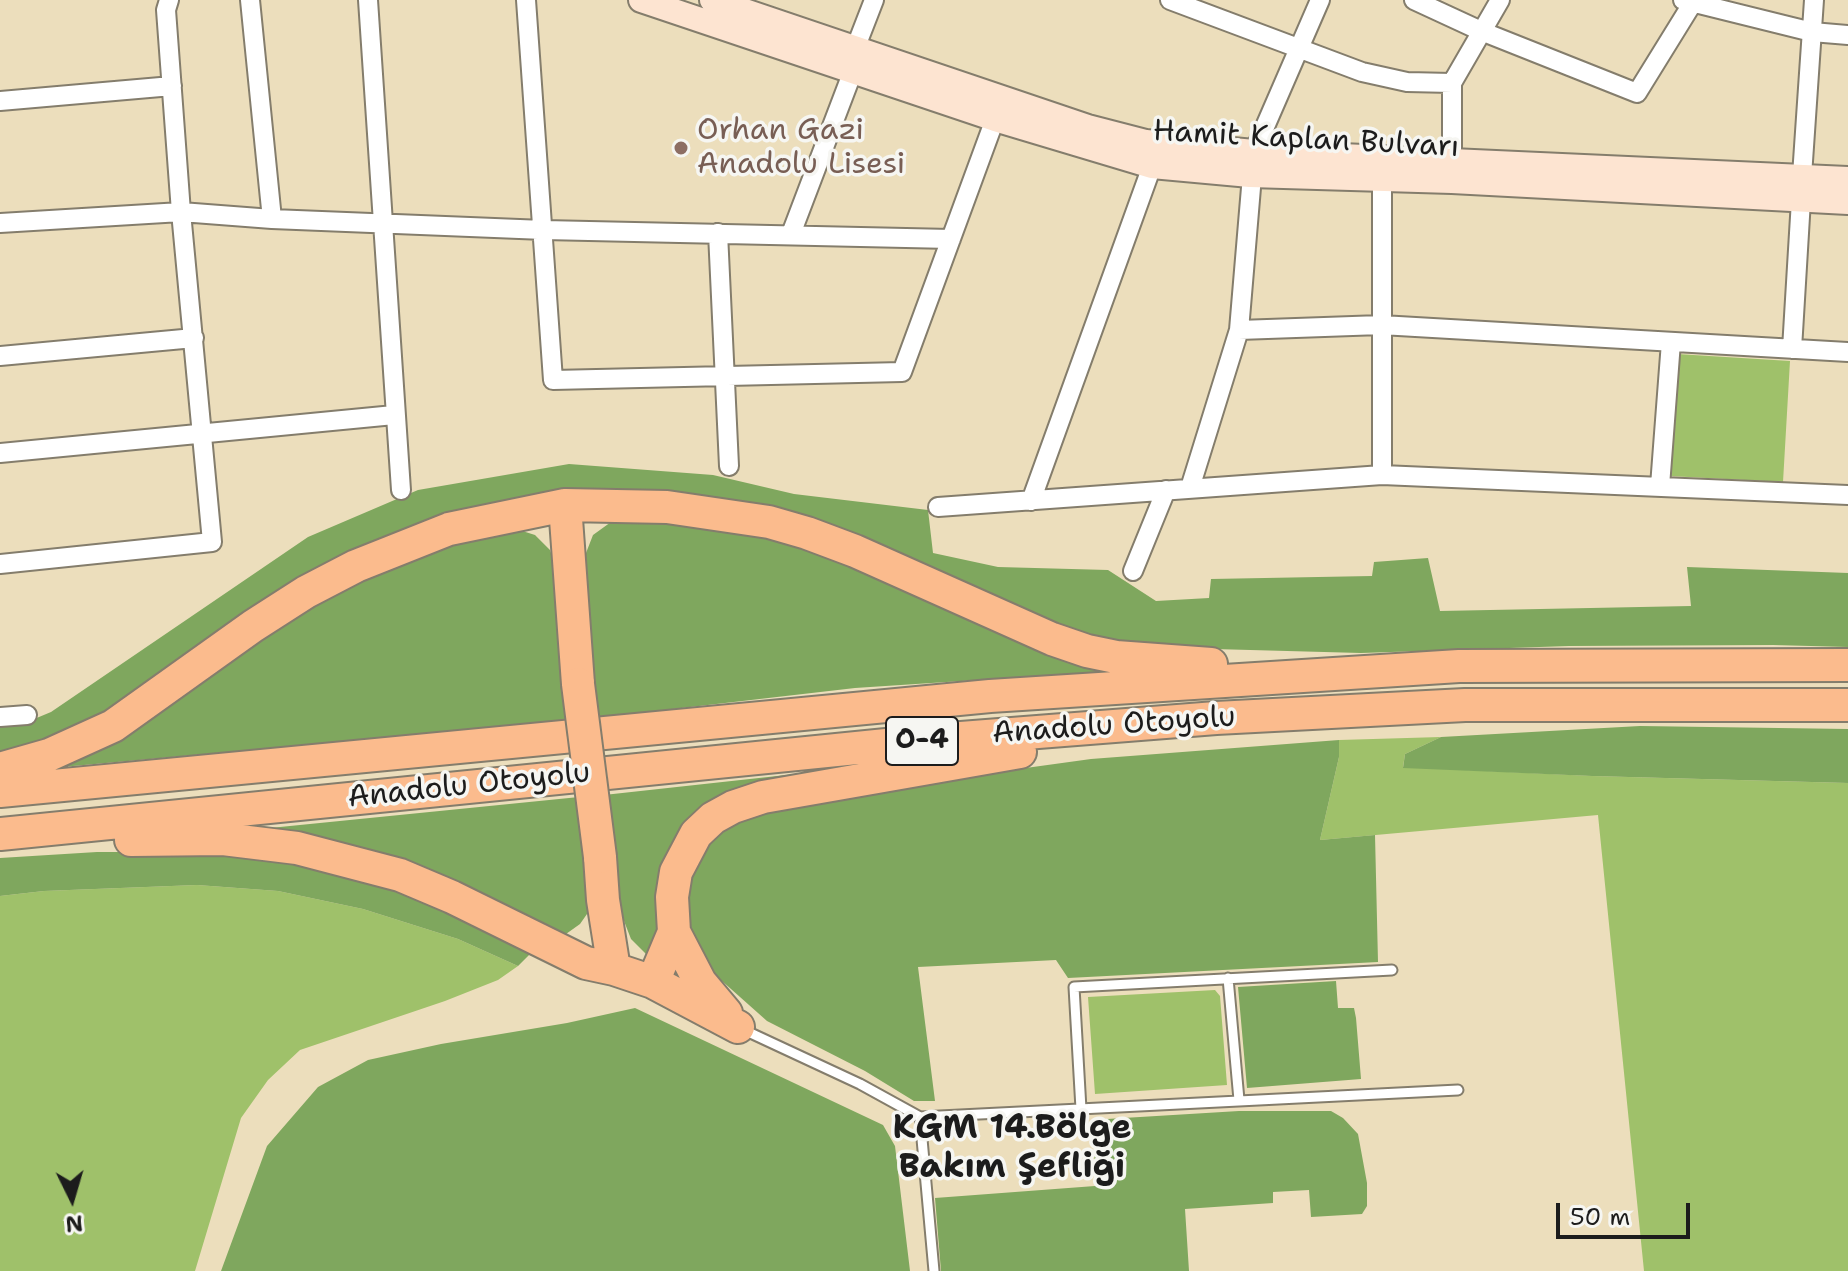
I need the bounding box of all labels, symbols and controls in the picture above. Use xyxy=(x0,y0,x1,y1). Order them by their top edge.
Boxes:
place label: Orhan Gazi Anadolu Lisesi xyxy=(697,113,905,184)
street label: Hamit Kaplan Bulvarı xyxy=(1152,114,1460,166)
marker: Orhan Gazi Anadolu Lisesi xyxy=(672,139,690,157)
street label: Anadolu Otoyolu xyxy=(991,700,1237,752)
road number: O-4 xyxy=(886,717,958,765)
street label: Anadolu Otoyolu xyxy=(346,755,592,817)
district label: KGM 14.Bölge Bakım Şefliği xyxy=(892,1109,1132,1188)
north arrow xyxy=(32,1159,112,1239)
scale bar xyxy=(1560,1187,1694,1237)
text: 50 m xyxy=(1570,1201,1630,1233)
text: N xyxy=(64,1208,84,1239)

